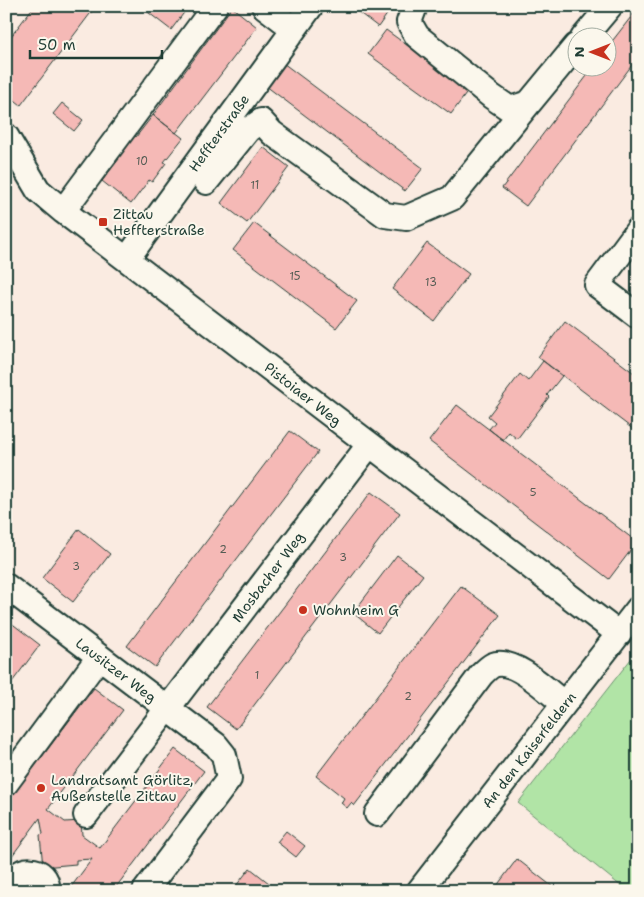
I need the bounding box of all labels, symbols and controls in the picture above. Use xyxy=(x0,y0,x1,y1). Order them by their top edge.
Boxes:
scale bar xyxy=(30,28,162,60)
north arrow xyxy=(566,28,616,78)
text: 50 m xyxy=(38,35,76,55)
text: N xyxy=(570,46,588,58)
street label: Heffterstraße xyxy=(185,91,253,175)
house number: 10 xyxy=(136,154,148,169)
house number: 11 xyxy=(251,178,259,193)
place label: Zittau Heffterstraße xyxy=(113,205,205,239)
marker: Zittau Heffterstraße xyxy=(97,216,109,228)
house number: 15 xyxy=(289,269,301,284)
house number: 13 xyxy=(425,275,437,290)
street label: Pistoiaer Weg xyxy=(261,358,345,430)
house number: 5 xyxy=(530,485,537,500)
street label: Mosbacher Weg xyxy=(228,528,308,626)
house number: 2 xyxy=(219,542,227,557)
house number: 3 xyxy=(339,550,347,565)
house number: 3 xyxy=(72,559,80,574)
place label: Wohnheim G xyxy=(313,601,399,619)
marker: Wohnheim G xyxy=(297,604,309,616)
street label: Lausitzer Weg xyxy=(72,634,160,706)
house number: 1 xyxy=(255,668,259,683)
street label: An den Kaiserfeldern xyxy=(478,688,580,812)
house number: 2 xyxy=(404,689,412,704)
place label: Landratsamt Görlitz, Außenstelle Zittau xyxy=(51,771,194,805)
marker: Landratsamt Görlitz, Außenstelle Zittau xyxy=(35,782,47,794)

